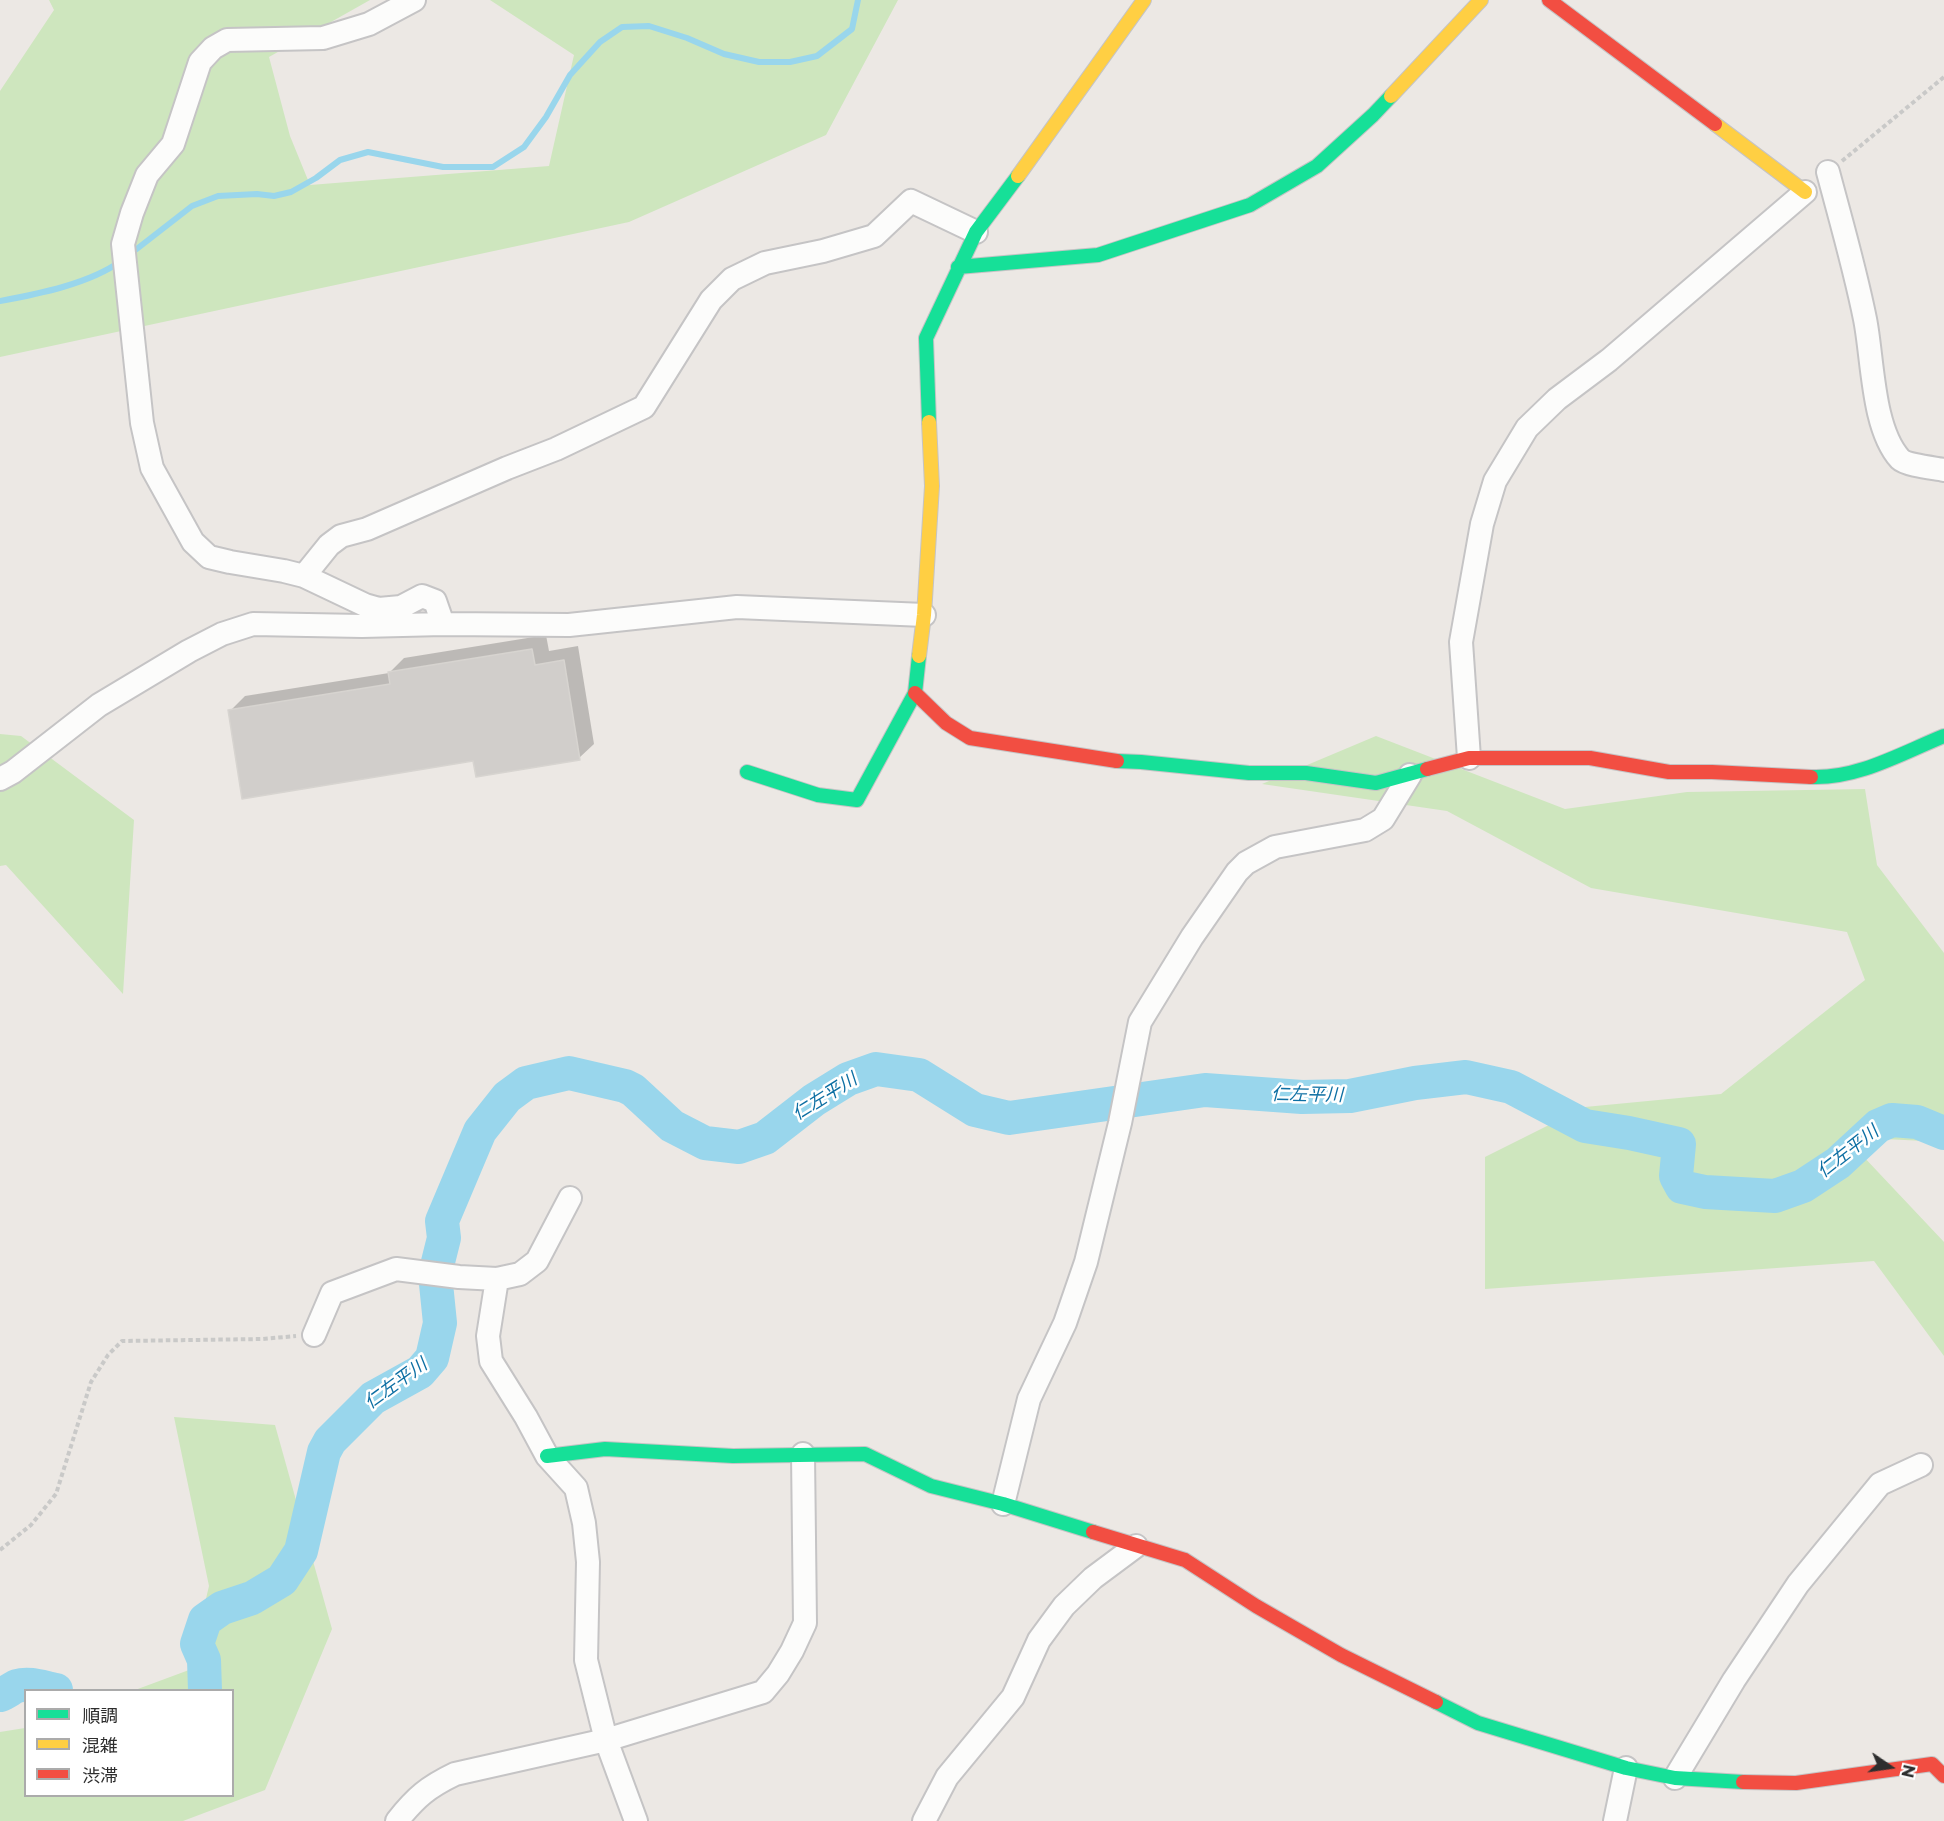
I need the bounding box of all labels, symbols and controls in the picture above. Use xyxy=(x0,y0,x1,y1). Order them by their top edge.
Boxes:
water label: 仁左平川 xyxy=(789,1069,861,1125)
water label: 仁左平川 xyxy=(1271,1084,1343,1106)
water label: 仁左平川 xyxy=(1813,1121,1883,1183)
water label: 仁左平川 xyxy=(361,1354,431,1414)
legend xyxy=(24,1689,234,1797)
text: 順調 xyxy=(82,1705,118,1727)
text: 混雑 xyxy=(82,1735,118,1757)
north arrow xyxy=(1860,1737,1920,1797)
text: N xyxy=(1897,1763,1919,1780)
text: 渋滞 xyxy=(82,1765,118,1787)

